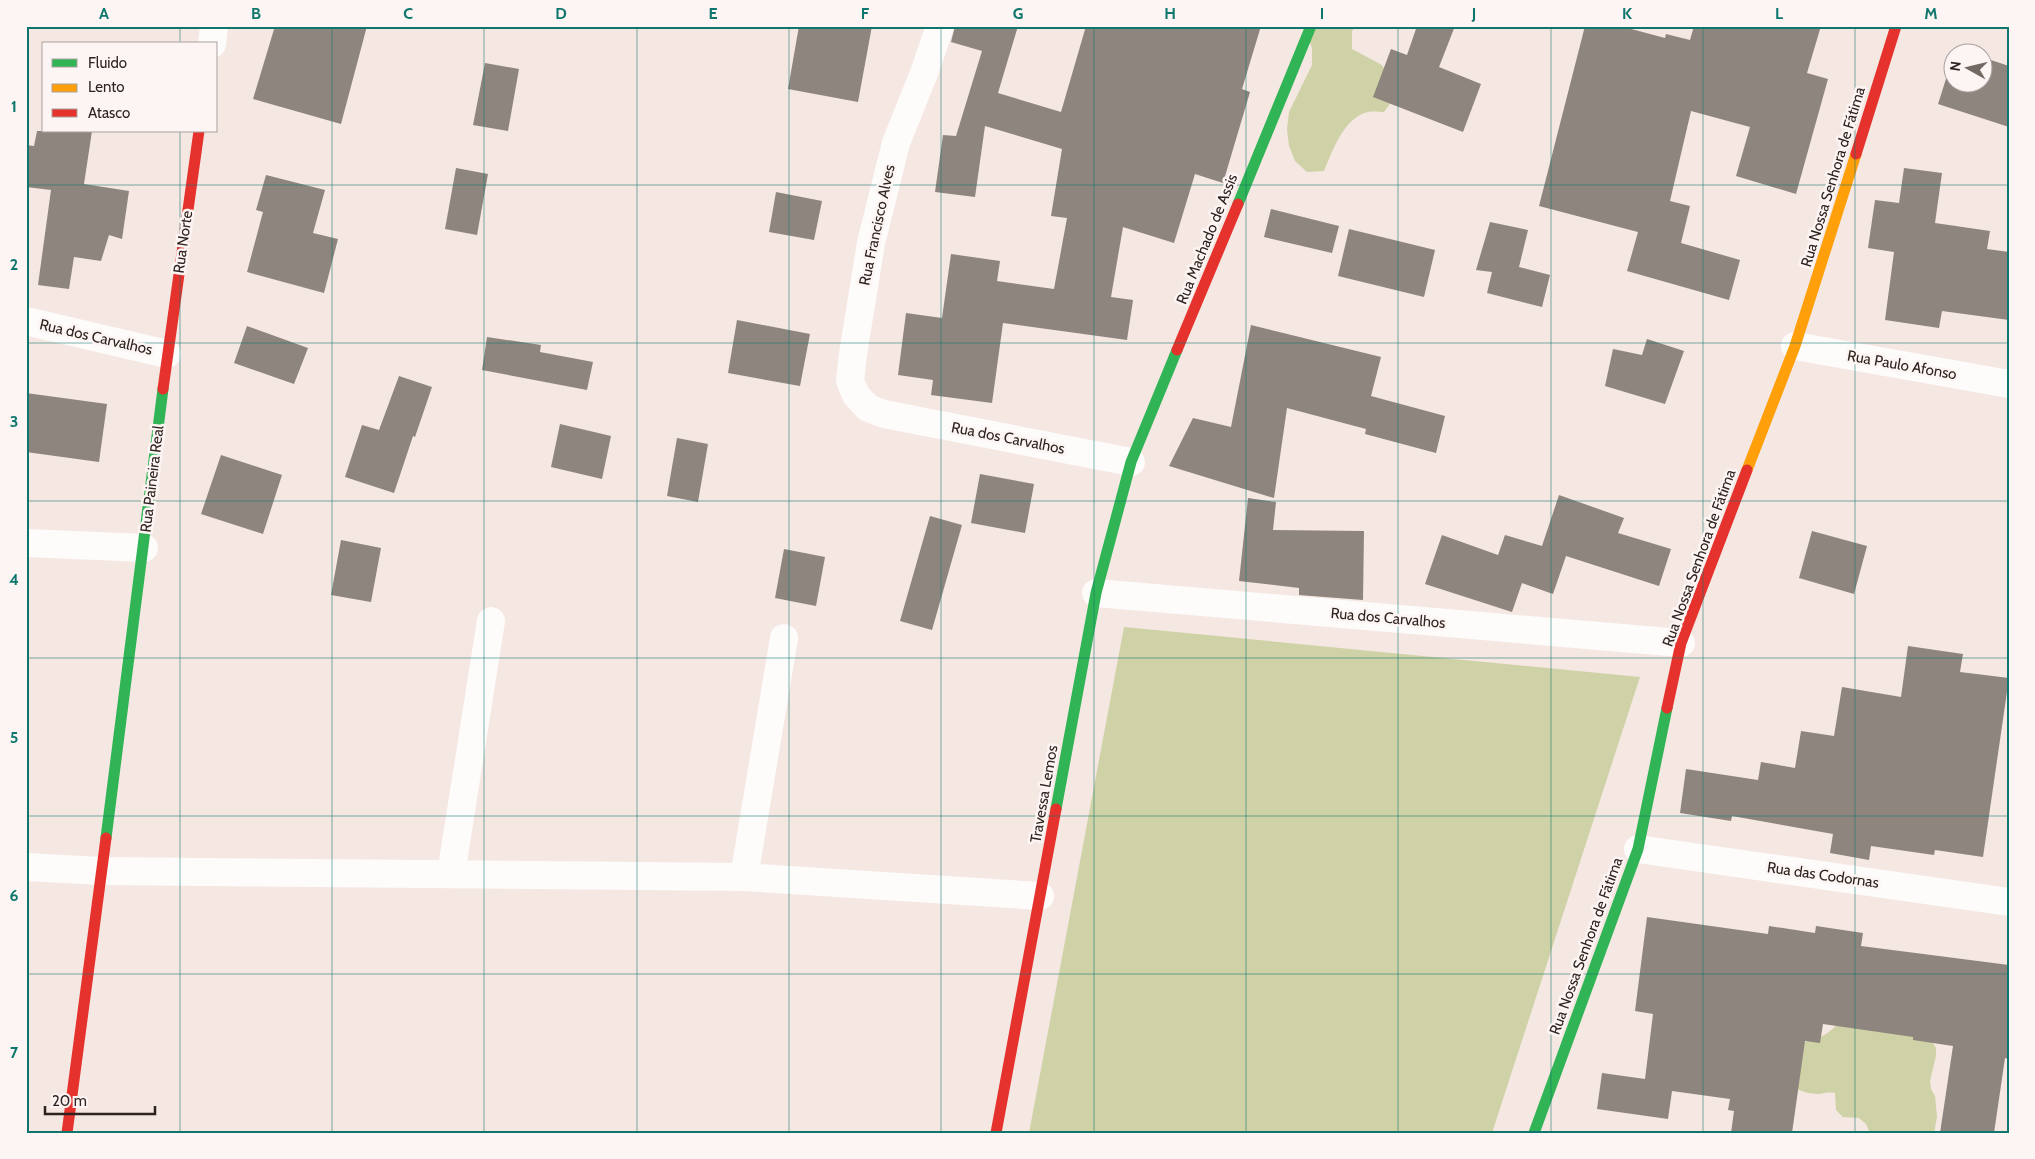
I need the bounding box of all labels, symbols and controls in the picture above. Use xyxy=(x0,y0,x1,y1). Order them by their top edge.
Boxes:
text: A xyxy=(99,4,109,23)
text: B xyxy=(251,4,261,23)
text: C xyxy=(403,4,413,23)
text: D xyxy=(555,4,567,23)
text: E xyxy=(708,4,718,23)
text: F xyxy=(861,4,870,23)
text: G xyxy=(1013,4,1023,23)
text: H xyxy=(1164,4,1176,23)
text: I xyxy=(1320,4,1324,23)
text: J xyxy=(1471,4,1476,23)
text: K xyxy=(1622,4,1632,23)
text: L xyxy=(1775,4,1783,23)
text: M xyxy=(1924,4,1938,23)
legend xyxy=(42,42,218,132)
north arrow xyxy=(1942,42,1992,92)
text: Fluido xyxy=(88,54,127,72)
text: N xyxy=(1946,60,1965,72)
text: Lento xyxy=(88,78,125,96)
street label: Rua Nossa Senhora de Fátima xyxy=(1797,84,1869,269)
text: 1 xyxy=(11,97,17,116)
text: Atasco xyxy=(88,104,130,122)
street label: Rua Francisco Alves xyxy=(855,163,899,287)
street label: Rua Machado de Assis xyxy=(1173,171,1241,307)
street label: Rua Norte xyxy=(170,209,196,275)
text: 2 xyxy=(10,255,18,274)
street label: Rua dos Carvalhos xyxy=(38,315,154,359)
street label: Rua Paulo Afonso xyxy=(1846,347,1958,383)
text: 3 xyxy=(10,412,18,431)
street label: Rua dos Carvalhos xyxy=(950,418,1066,458)
street label: Rua Paineira Real xyxy=(137,424,168,534)
street label: Rua Nossa Senhora de Fátima xyxy=(1659,466,1740,649)
text: 4 xyxy=(9,570,19,589)
street label: Rua dos Carvalhos xyxy=(1330,604,1446,632)
text: 5 xyxy=(10,728,18,747)
street label: Travessa Lemos xyxy=(1027,744,1061,844)
street label: Rua Nossa Senhora de Fátima xyxy=(1546,854,1627,1037)
street label: Rua das Codornas xyxy=(1766,858,1880,892)
text: 6 xyxy=(10,886,19,905)
text: 7 xyxy=(10,1043,19,1062)
scale bar xyxy=(45,1084,155,1116)
text: 20 m xyxy=(52,1092,87,1110)

